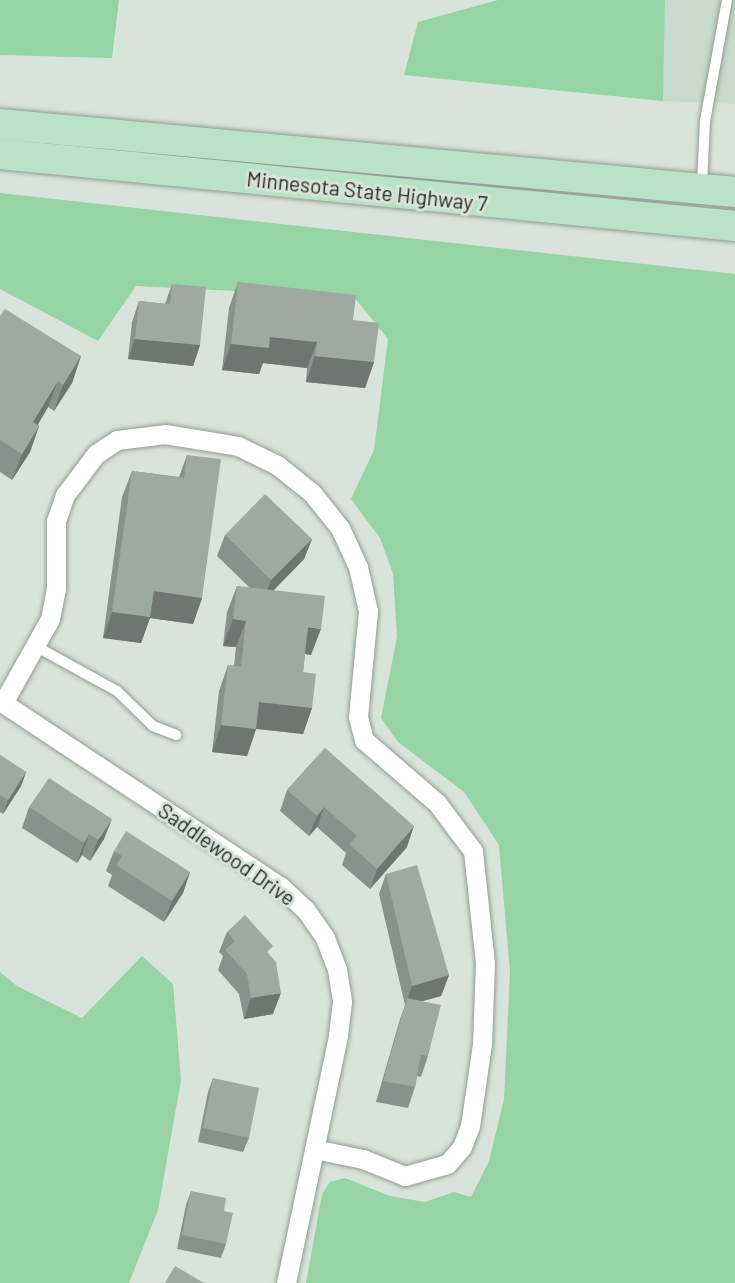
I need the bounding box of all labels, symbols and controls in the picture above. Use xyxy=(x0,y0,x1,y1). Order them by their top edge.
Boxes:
street label: Minnesota State Highway 7 xyxy=(245,166,489,216)
street label: Saddlewood Drive xyxy=(154,797,300,911)

